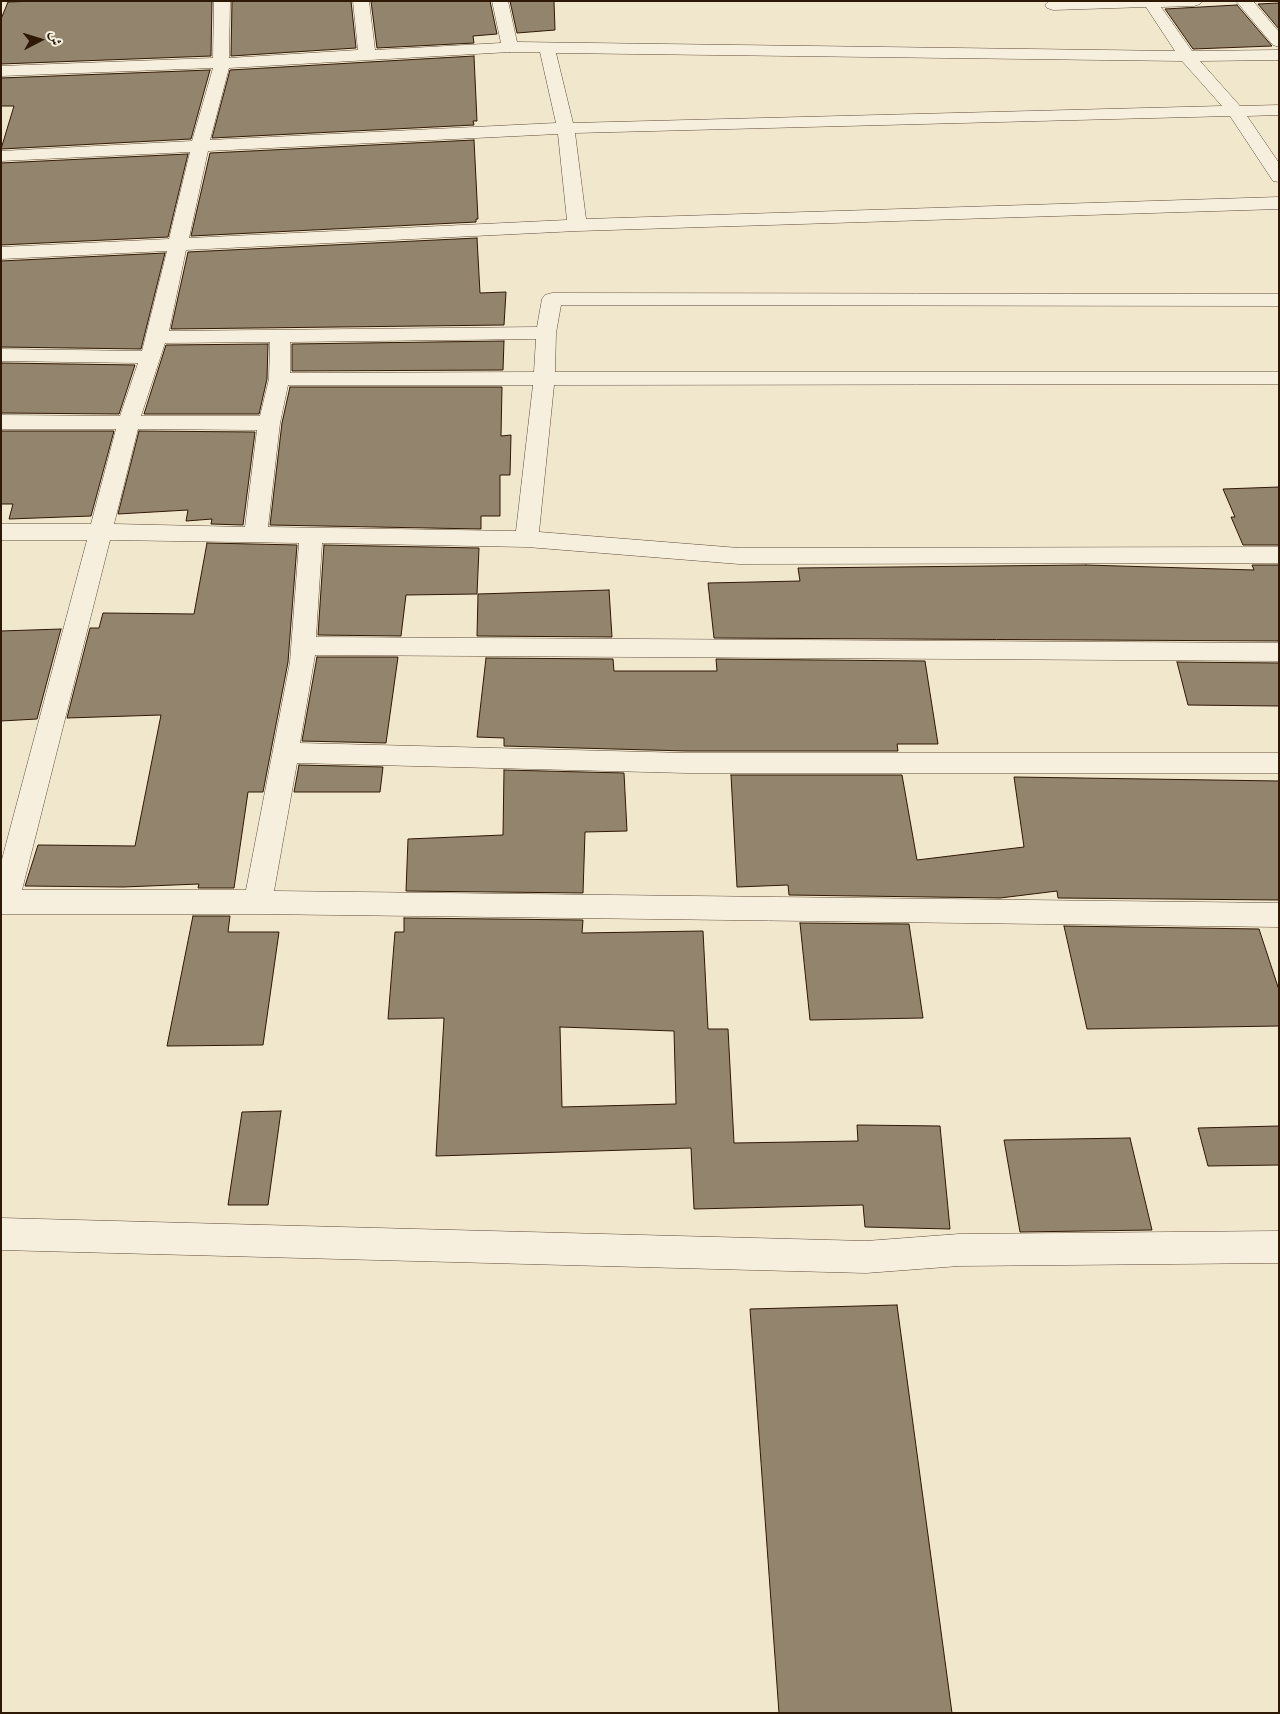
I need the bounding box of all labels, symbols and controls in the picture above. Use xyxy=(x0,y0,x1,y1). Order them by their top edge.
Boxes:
north arrow xyxy=(15,15,65,65)
text: ش xyxy=(45,31,65,46)

